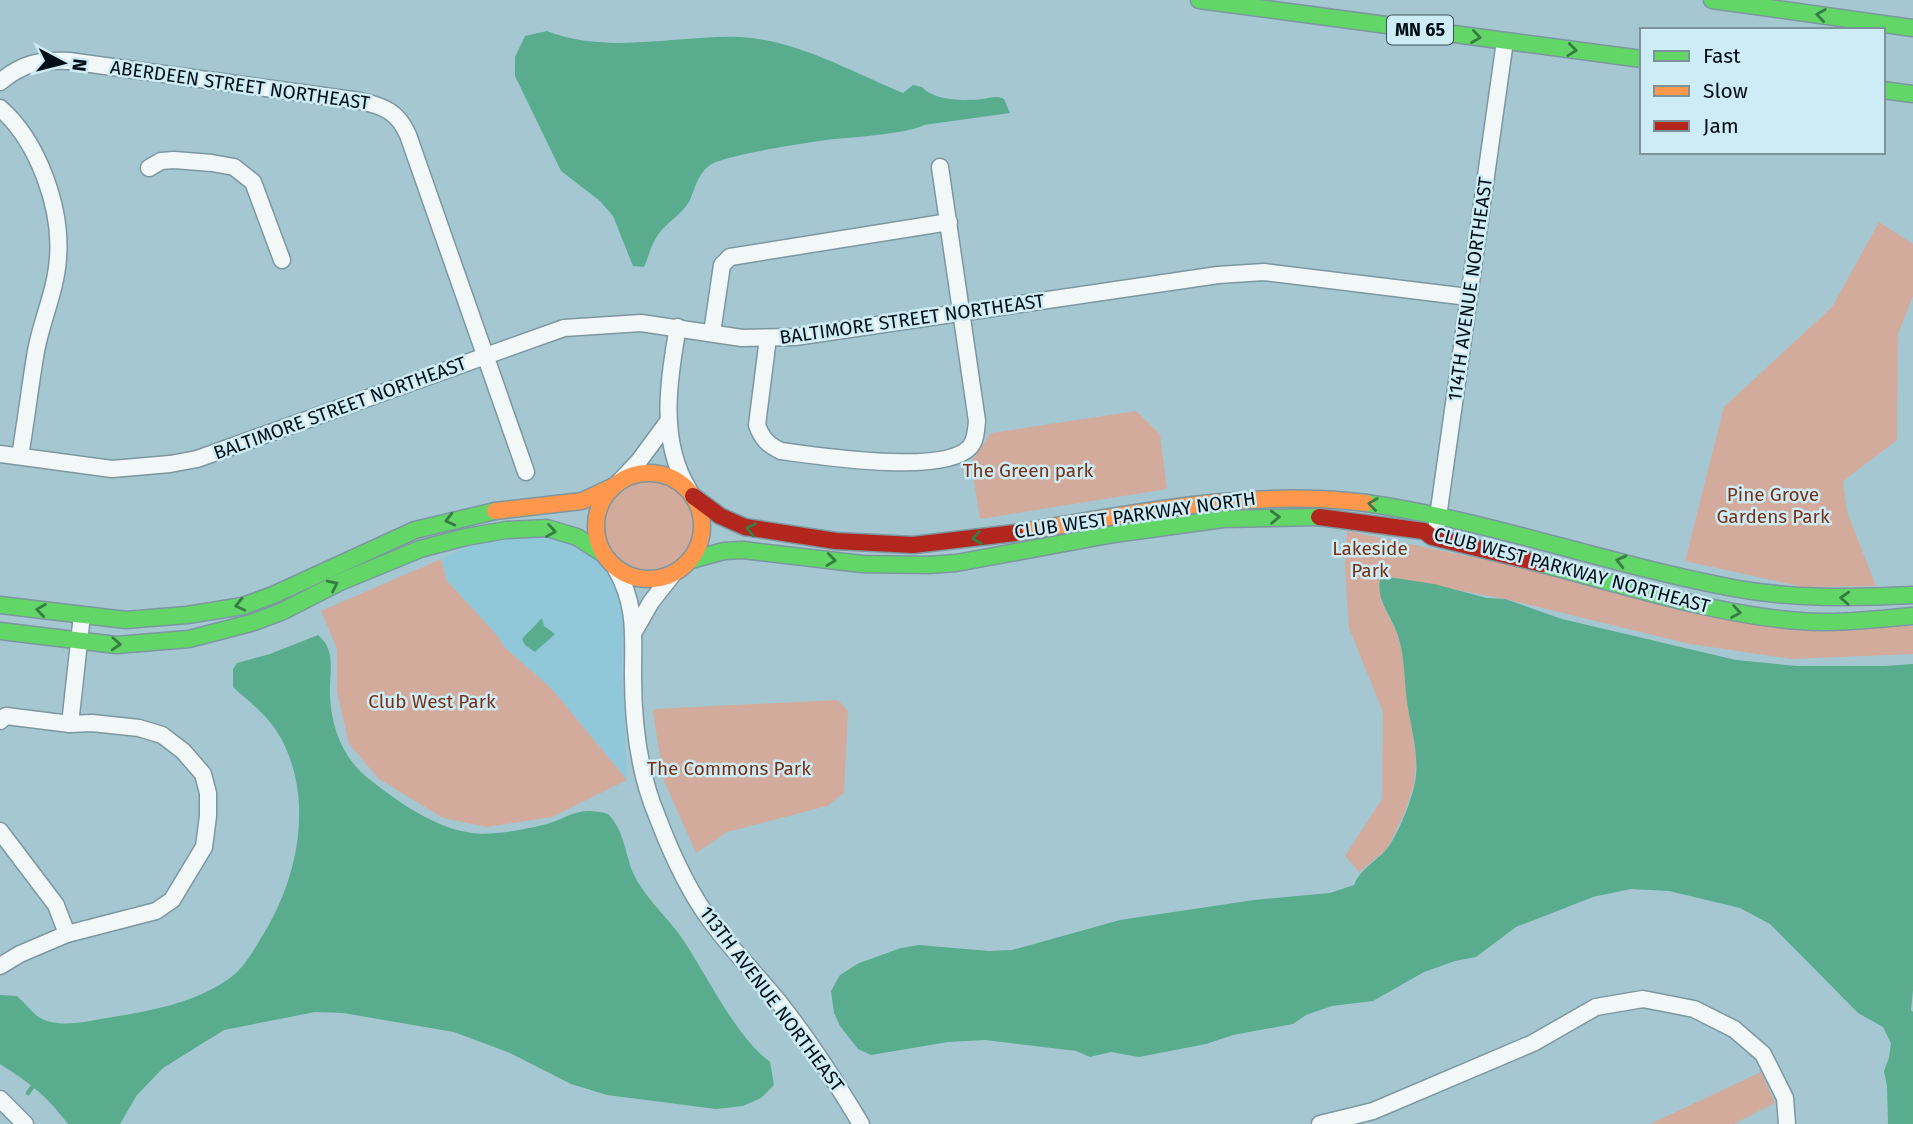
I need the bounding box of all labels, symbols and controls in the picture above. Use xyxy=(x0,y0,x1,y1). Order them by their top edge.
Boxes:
one-way arrow xyxy=(1815,8,1827,23)
road number: MN 65 xyxy=(1387,15,1453,44)
north arrow xyxy=(28,28,98,98)
legend xyxy=(1640,28,1885,154)
one-way arrow xyxy=(1471,30,1482,45)
one-way arrow xyxy=(1567,42,1578,57)
text: Fast xyxy=(1703,43,1741,69)
street label: ABERDEEN STREET NORTHEAST xyxy=(109,55,371,115)
text: N xyxy=(67,57,92,73)
text: Slow xyxy=(1703,78,1748,104)
text: Jam xyxy=(1703,113,1739,139)
street label: 114TH AVENUE NORTHEAST xyxy=(1443,175,1497,403)
street label: BALTIMORE STREET NORTHEAST xyxy=(778,289,1046,349)
street label: BALTIMORE STREET NORTHEAST xyxy=(210,351,470,465)
park label: The Green park xyxy=(963,459,1094,482)
park label: Pine Grove Gardens Park xyxy=(1716,483,1830,528)
street label: CLUB WEST PARKWAY NORTH xyxy=(1013,487,1257,543)
one-way arrow xyxy=(1367,497,1378,512)
one-way arrow xyxy=(1269,510,1280,525)
one-way arrow xyxy=(444,512,456,526)
one-way arrow xyxy=(545,522,557,537)
one-way arrow xyxy=(745,522,757,537)
street label: CLUB WEST PARKWAY NORTHEAST xyxy=(1432,522,1713,618)
one-way arrow xyxy=(971,530,983,545)
park label: Lakeside Park xyxy=(1332,537,1408,582)
one-way arrow xyxy=(825,553,837,568)
one-way arrow xyxy=(1615,555,1627,569)
one-way arrow xyxy=(326,580,338,594)
one-way arrow xyxy=(1839,590,1850,605)
one-way arrow xyxy=(234,597,246,612)
one-way arrow xyxy=(35,603,47,618)
one-way arrow xyxy=(1730,604,1742,619)
one-way arrow xyxy=(111,636,122,651)
park label: Club West Park xyxy=(368,690,496,713)
park label: The Commons Park xyxy=(647,757,811,780)
street label: 113TH AVENUE NORTHEAST xyxy=(695,902,849,1096)

